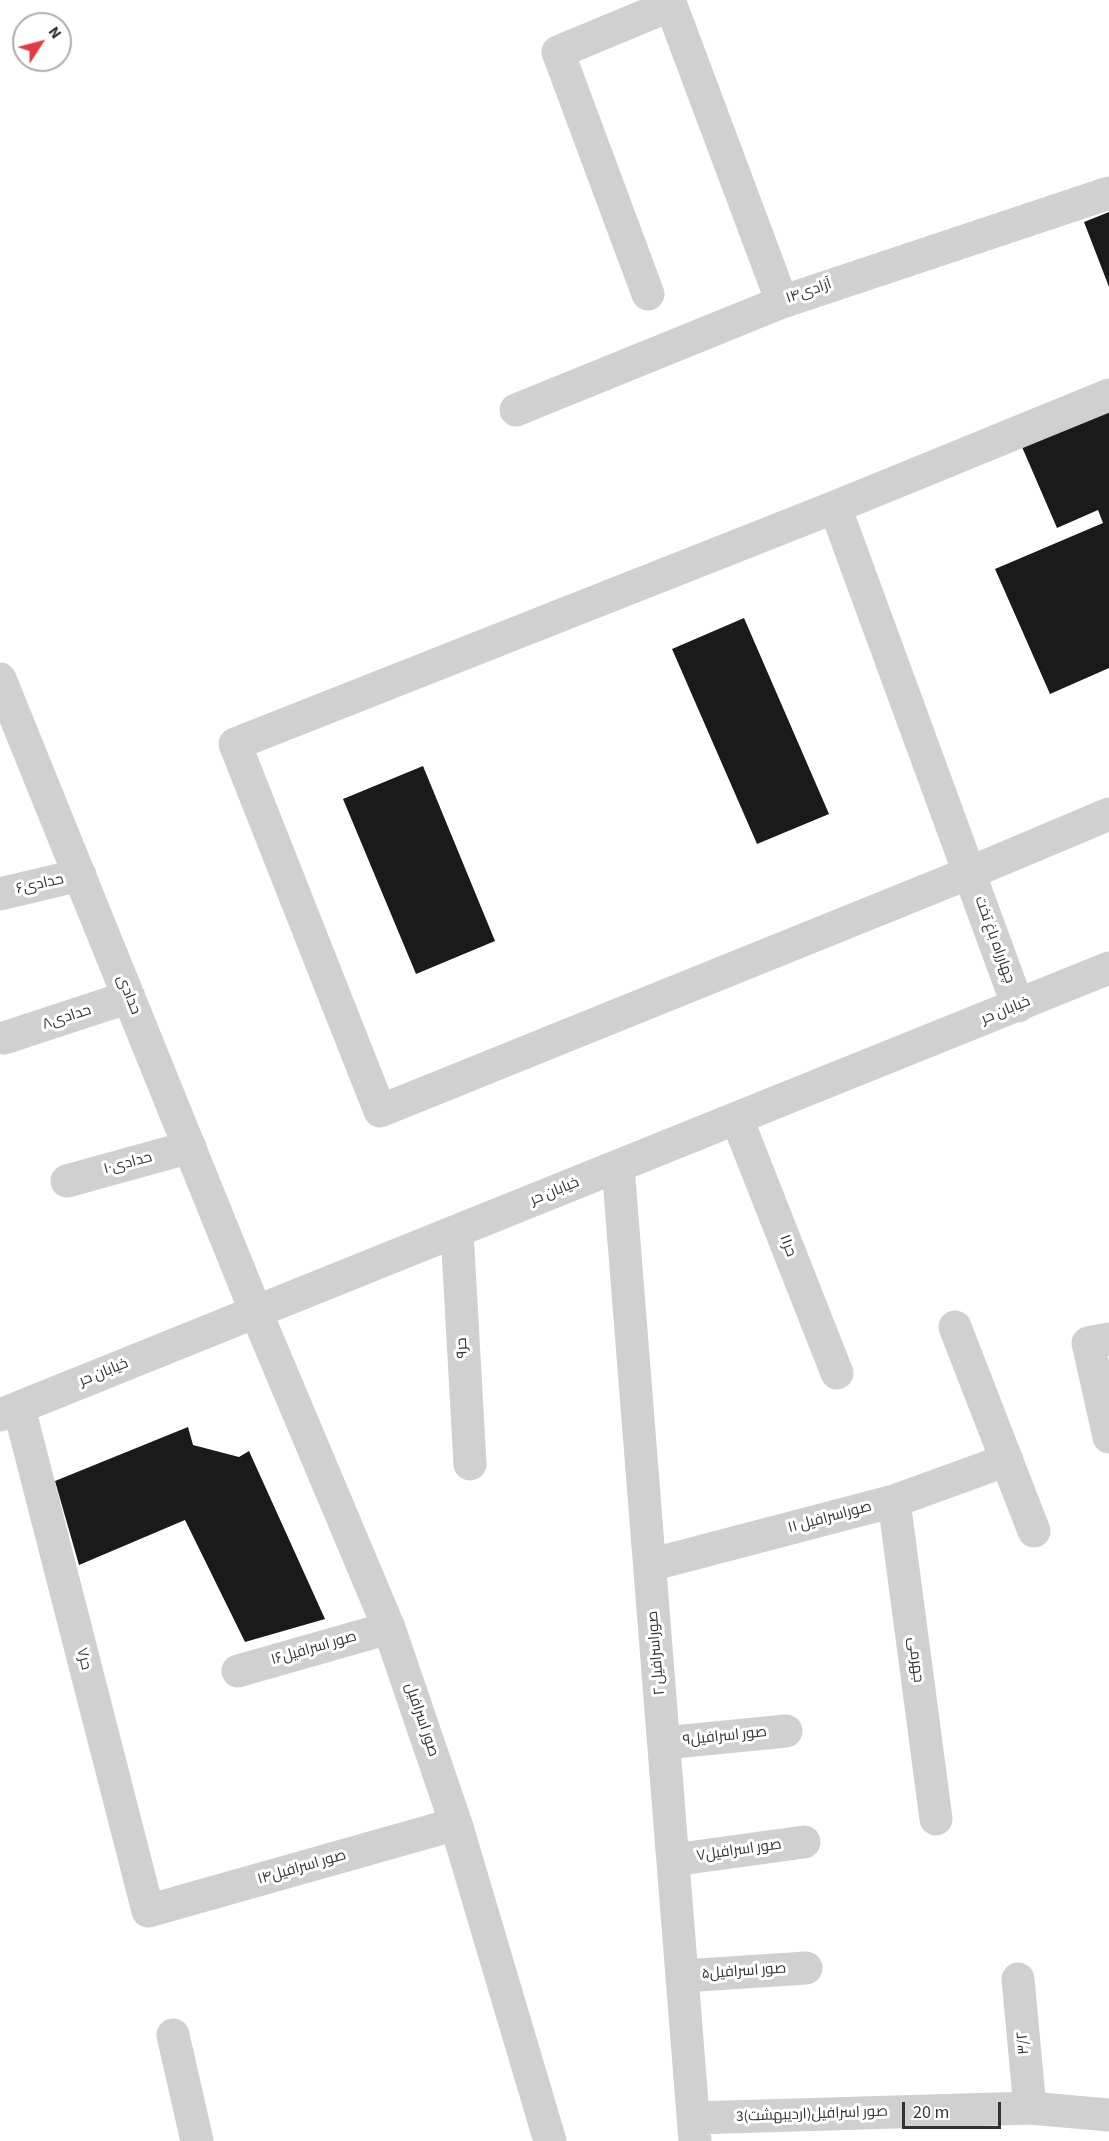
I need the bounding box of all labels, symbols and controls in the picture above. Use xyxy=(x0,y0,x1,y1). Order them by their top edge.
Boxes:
north arrow xyxy=(12,12,72,72)
text: N xyxy=(43,22,67,43)
street label: آزادی۱۴ xyxy=(784,276,834,308)
street label: ۶حدادی xyxy=(14,871,66,899)
street label: چهارراه باغ تخت xyxy=(970,894,1018,986)
street label: حدادی xyxy=(112,973,144,1017)
street label: خیابان حر xyxy=(979,993,1033,1029)
street label: ۸حدادی xyxy=(40,1002,94,1034)
street label: حدادی۱۰ xyxy=(102,1149,154,1179)
street label: خیابان حر xyxy=(528,1174,582,1210)
street label: حر۱۱ xyxy=(775,1232,799,1260)
street label: حر۹ xyxy=(453,1337,473,1359)
street label: خیابان حر xyxy=(77,1355,131,1391)
street label: صوراسرافیل ۱۱ xyxy=(786,1498,874,1538)
street label: صوراسرافیل ۲ xyxy=(644,1610,670,1696)
street label: صور اسرافیل۱۶ xyxy=(269,1628,359,1670)
street label: جهرمی xyxy=(903,1636,927,1684)
street label: حر۷ xyxy=(72,1646,94,1672)
street label: صور اسرافیل xyxy=(400,1681,442,1759)
street label: صور اسرافیل۹ xyxy=(682,1724,768,1750)
street label: صور اسرافیل۷ xyxy=(695,1836,783,1866)
street label: صور اسرافیل۱۴ xyxy=(256,1847,348,1889)
street label: صور اسرافیل۵ xyxy=(701,1960,787,1984)
street label: ۳/۲ xyxy=(1014,2031,1034,2055)
scale bar xyxy=(905,2090,1004,2128)
text: 20 m xyxy=(913,2100,949,2125)
street label: 3صور اسرافیل(اردیبهشت) xyxy=(736,2103,888,2127)

